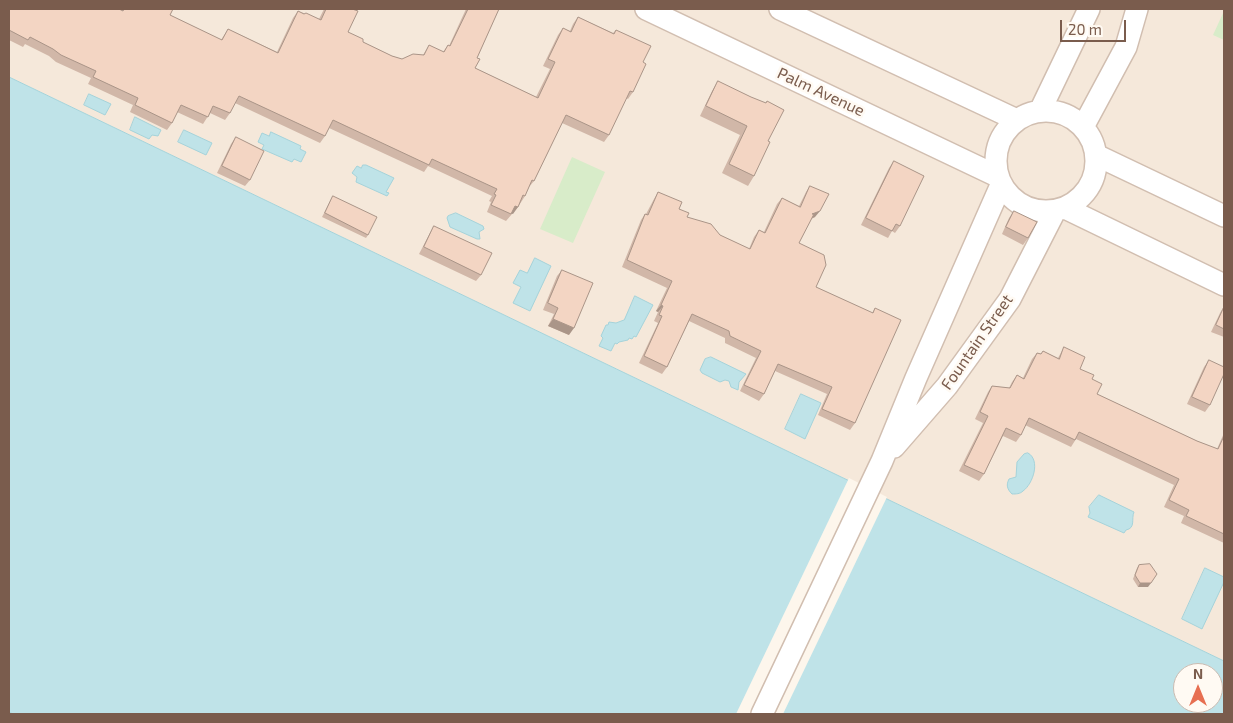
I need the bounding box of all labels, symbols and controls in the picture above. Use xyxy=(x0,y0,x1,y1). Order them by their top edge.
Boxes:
scale bar xyxy=(1063,10,1129,42)
text: 20 m xyxy=(1068,20,1102,38)
street label: Palm Avenue xyxy=(774,63,868,121)
street label: Fountain Street xyxy=(937,291,1017,393)
north arrow xyxy=(1173,663,1223,713)
text: N xyxy=(1193,665,1203,682)

